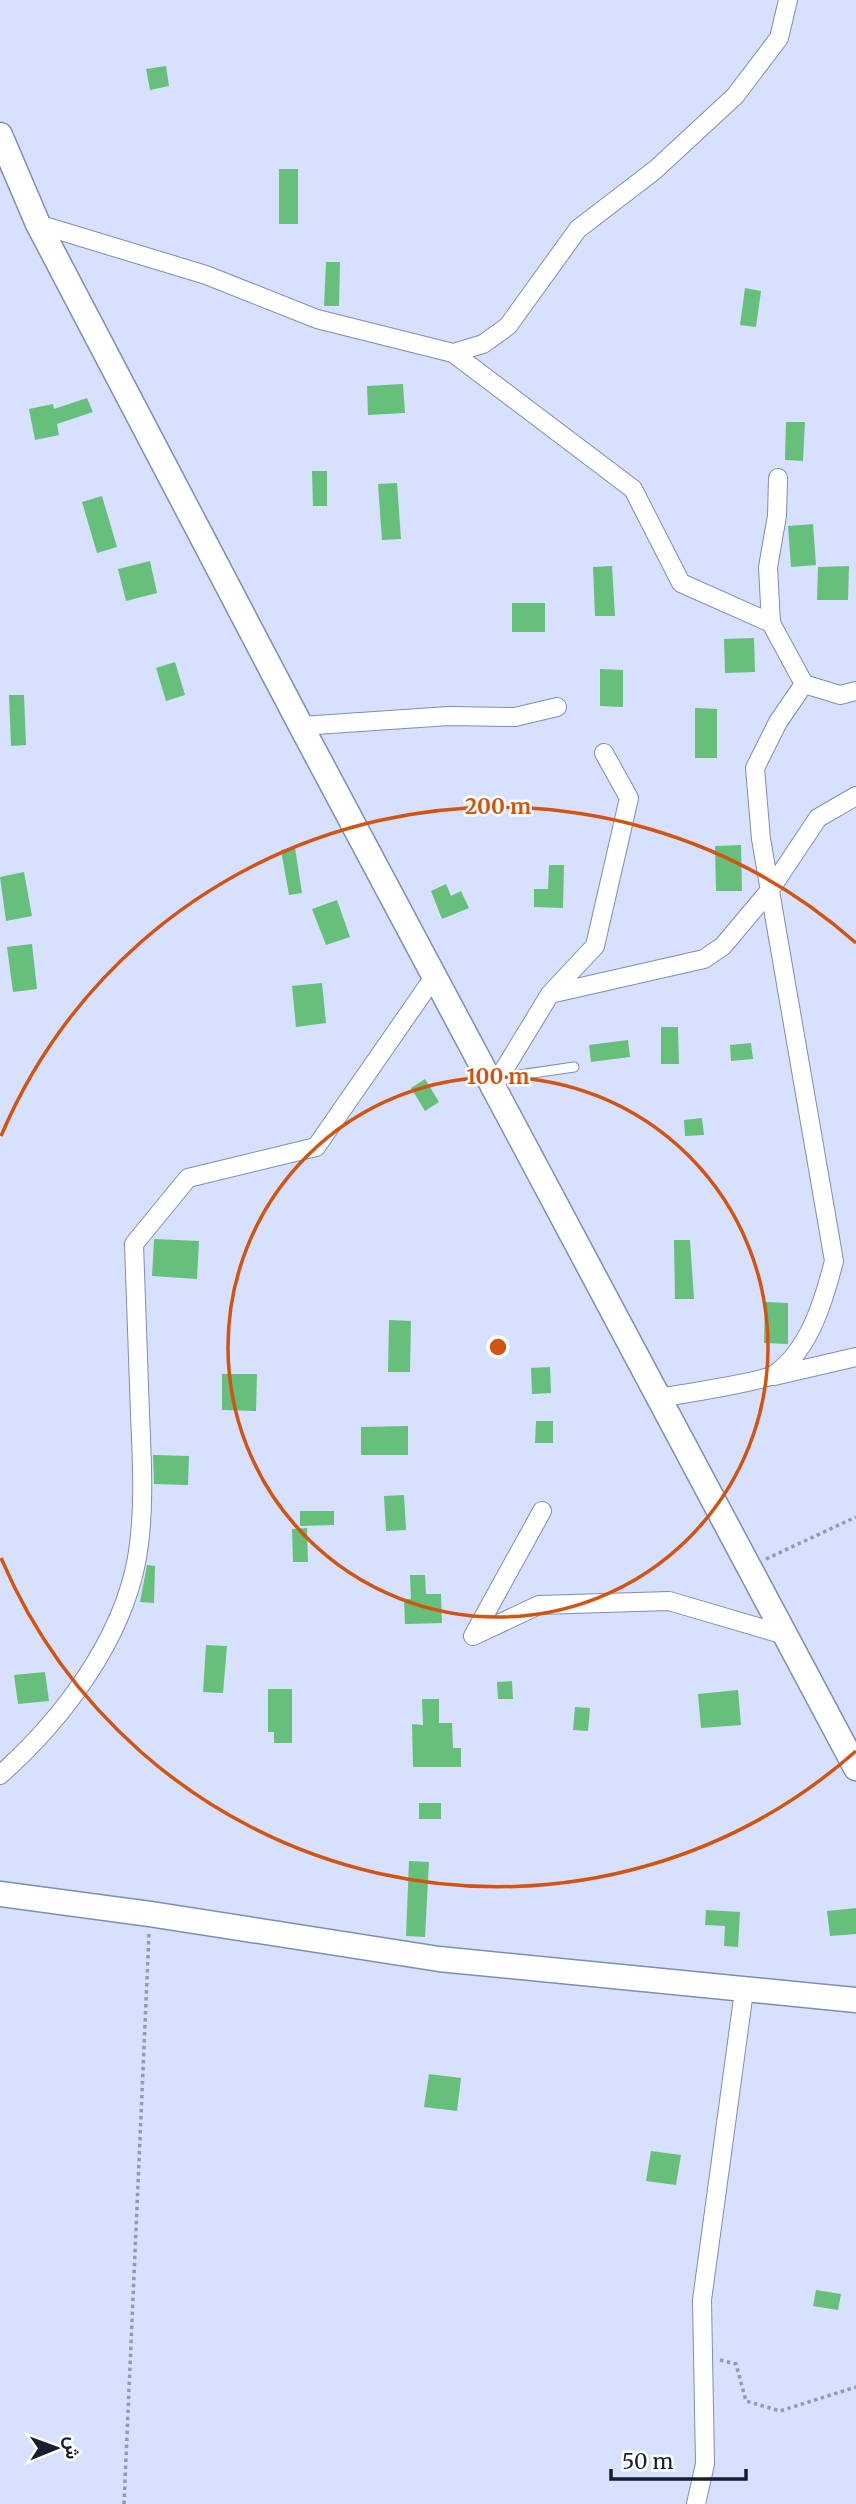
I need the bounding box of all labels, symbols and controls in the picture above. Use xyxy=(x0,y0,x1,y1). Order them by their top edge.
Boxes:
text: 200 m xyxy=(465,793,531,820)
text: 100 m xyxy=(467,1063,529,1090)
centre of rings xyxy=(486,1335,510,1359)
north arrow xyxy=(21,2413,91,2483)
text: ش xyxy=(61,2436,85,2459)
scale bar xyxy=(611,2438,746,2482)
text: 50 m xyxy=(622,2448,673,2475)

